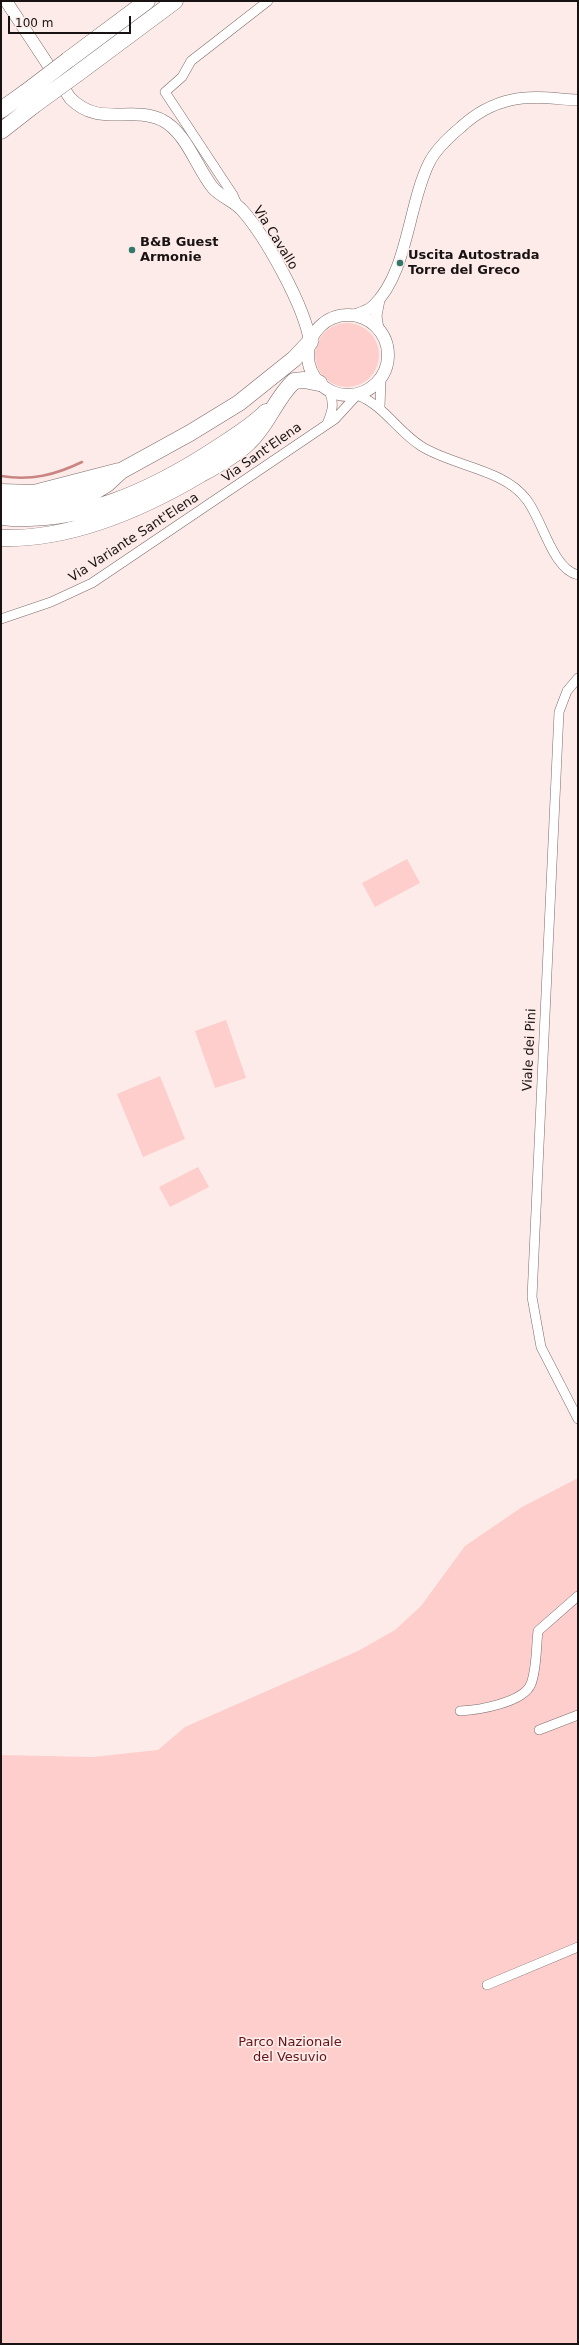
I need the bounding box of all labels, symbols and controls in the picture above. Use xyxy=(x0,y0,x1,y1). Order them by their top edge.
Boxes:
scale bar xyxy=(10,8,133,34)
text: 100 m xyxy=(15,16,53,30)
street label: Via Cavallo xyxy=(249,203,301,273)
place label: B&B Guest Armonie xyxy=(140,235,218,266)
marker: B&B Guest Armonie xyxy=(127,245,137,255)
place label: Uscita Autostrada Torre del Greco xyxy=(408,248,540,279)
marker: Uscita Autostrada Torre del Greco xyxy=(395,258,405,268)
street label: Via Sant'Elena xyxy=(219,420,305,486)
street label: Via Variante Sant'Elena xyxy=(66,490,202,586)
street label: Viale dei Pini xyxy=(520,1008,540,1092)
park label: Parco Nazionale del Vesuvio xyxy=(238,2035,342,2066)

